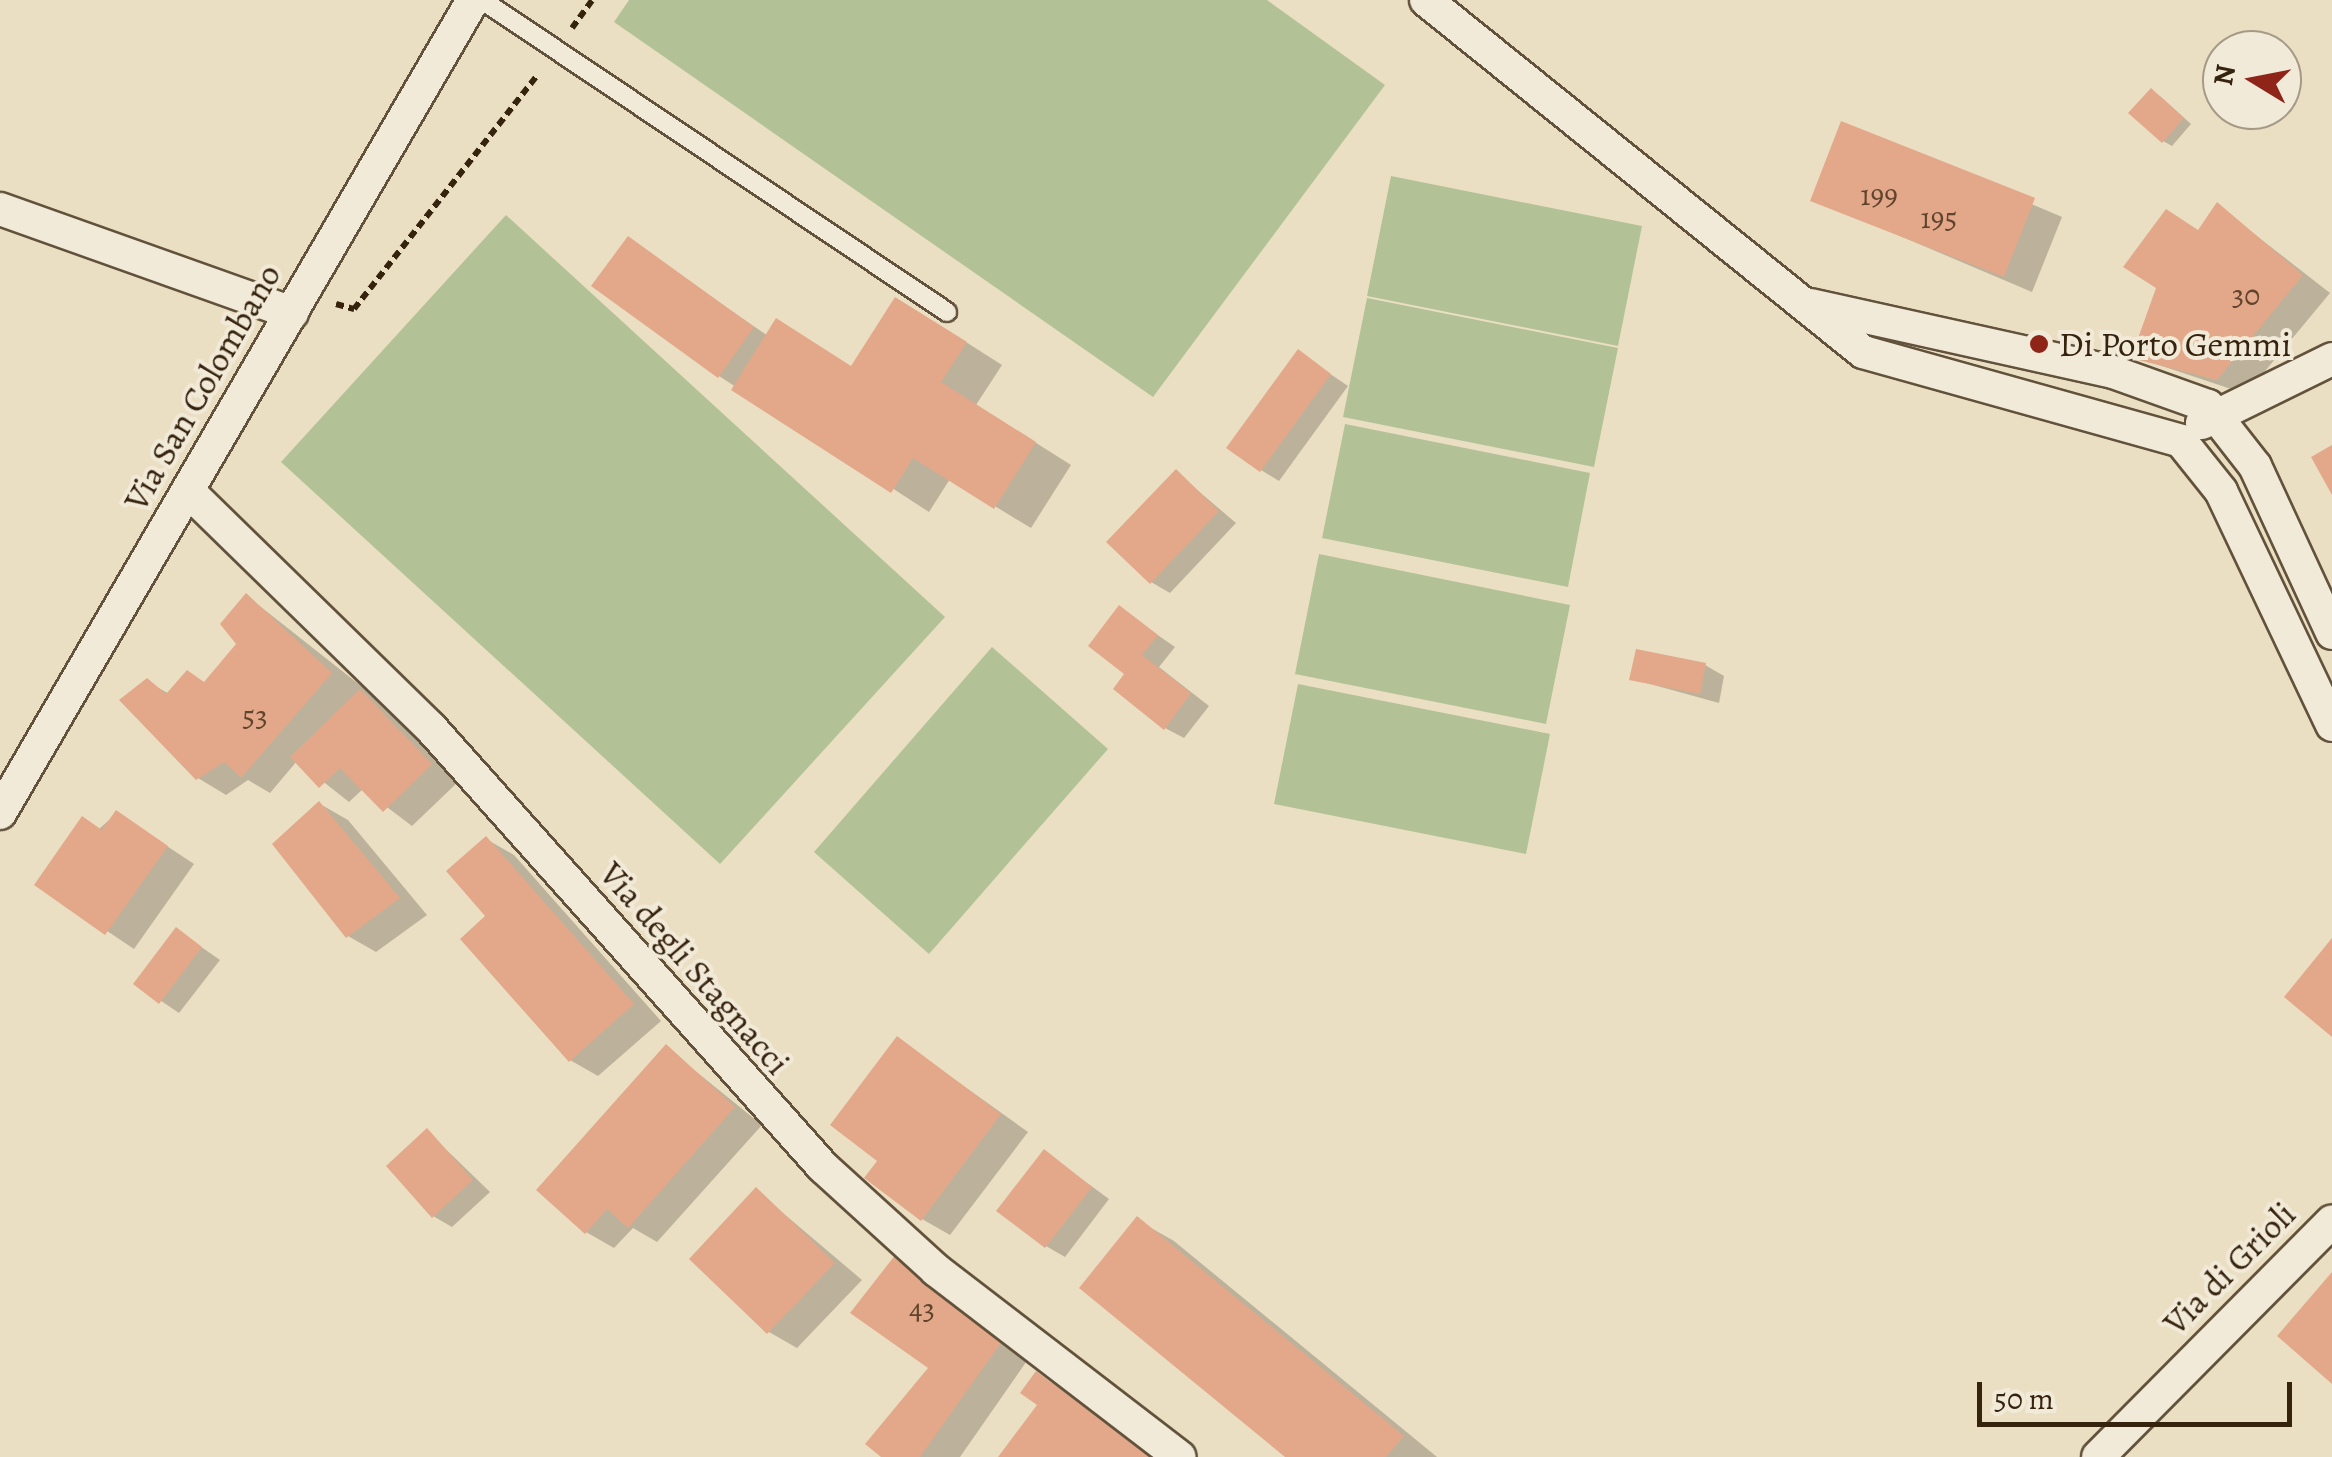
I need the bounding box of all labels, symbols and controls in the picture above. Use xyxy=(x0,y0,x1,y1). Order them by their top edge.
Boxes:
north arrow xyxy=(2202,30,2302,130)
text: N xyxy=(2204,62,2245,88)
house number: 199 xyxy=(1860,177,1898,213)
house number: 195 xyxy=(1921,200,1957,236)
street label: Via San Colombano xyxy=(114,256,290,518)
house number: 30 xyxy=(2232,277,2260,313)
place label: Di Porto Gemmi xyxy=(2059,323,2291,365)
marker: Di Porto Gemmi xyxy=(2028,333,2050,355)
house number: 53 xyxy=(242,698,268,734)
street label: Via degli Stagnacci xyxy=(591,853,799,1083)
street label: Via di Grioli xyxy=(2154,1193,2304,1343)
house number: 43 xyxy=(909,1291,935,1327)
scale bar xyxy=(1982,1362,2297,1424)
text: 50 m xyxy=(1994,1379,2054,1419)

